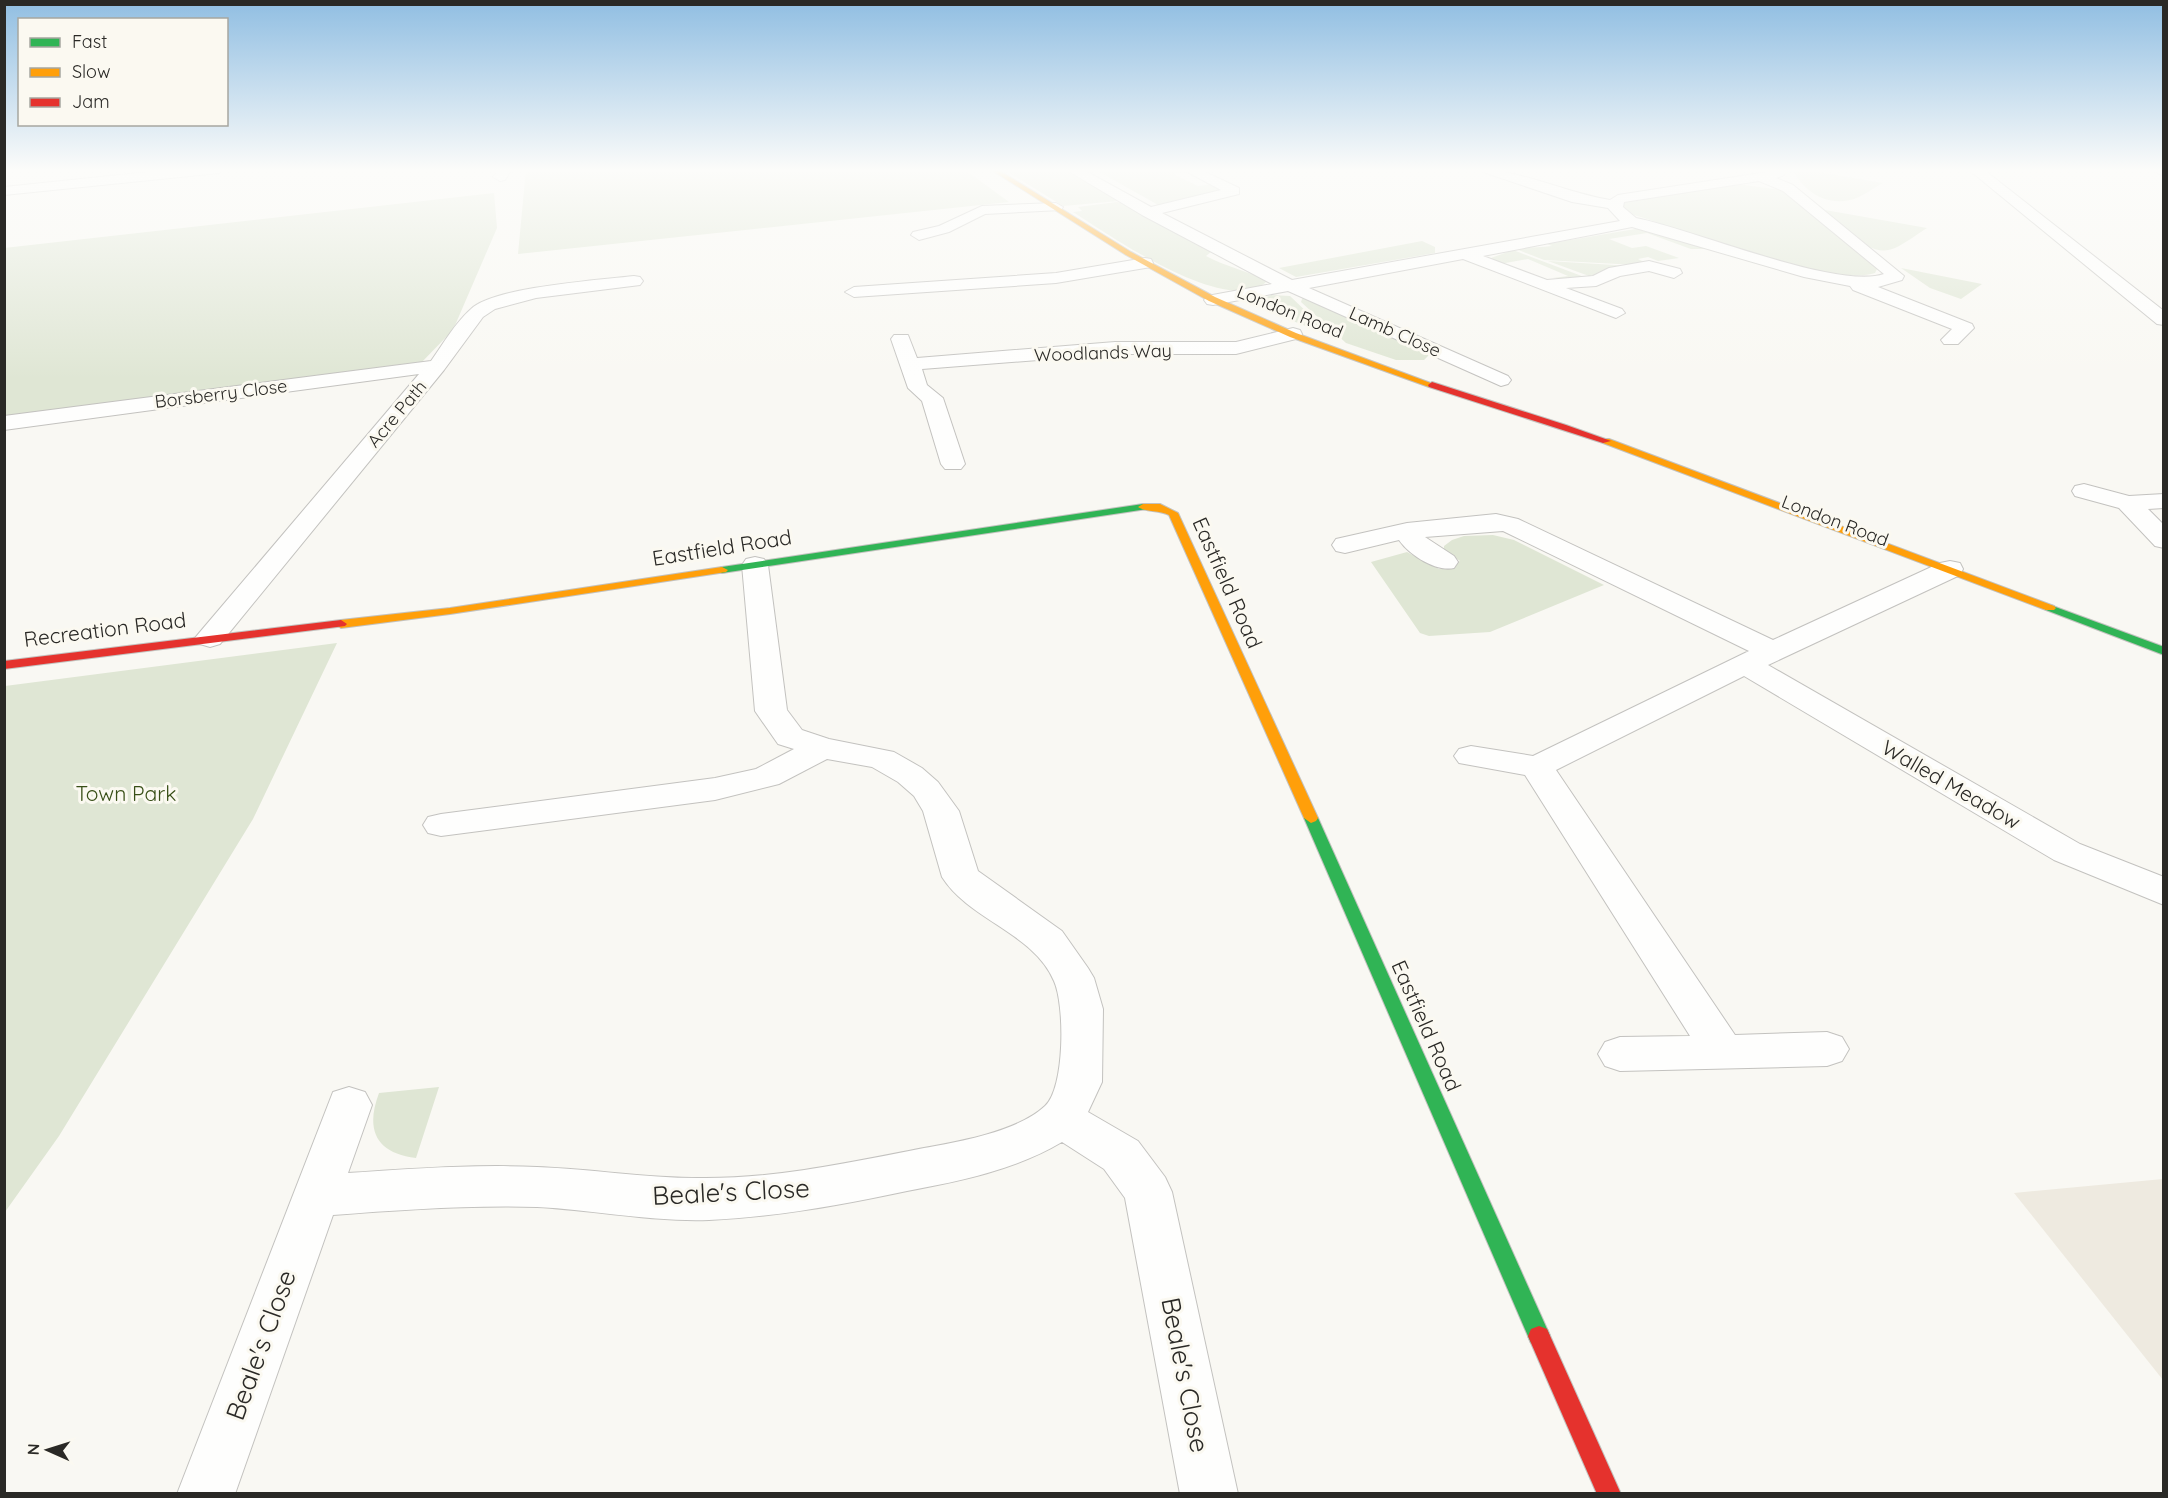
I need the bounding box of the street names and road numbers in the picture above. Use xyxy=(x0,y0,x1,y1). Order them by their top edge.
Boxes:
street label: London Road xyxy=(1234,280,1347,343)
street label: Lamb Close xyxy=(1346,301,1445,362)
street label: Woodlands Way xyxy=(1034,339,1172,366)
street label: Borsberry Close xyxy=(153,374,288,413)
street label: Acre Path xyxy=(362,375,431,452)
street label: London Road xyxy=(1778,490,1892,551)
street label: Eastfield Road xyxy=(1187,513,1268,652)
street label: Eastfield Road xyxy=(650,523,793,571)
street label: Recreation Road xyxy=(22,606,187,652)
street label: Walled Meadow xyxy=(1878,734,2026,834)
street label: Eastfield Road xyxy=(1386,956,1467,1095)
street label: Beale's Close xyxy=(651,1171,810,1212)
street label: Beale's Close xyxy=(218,1265,303,1424)
street label: Beale's Close xyxy=(1154,1294,1217,1455)

